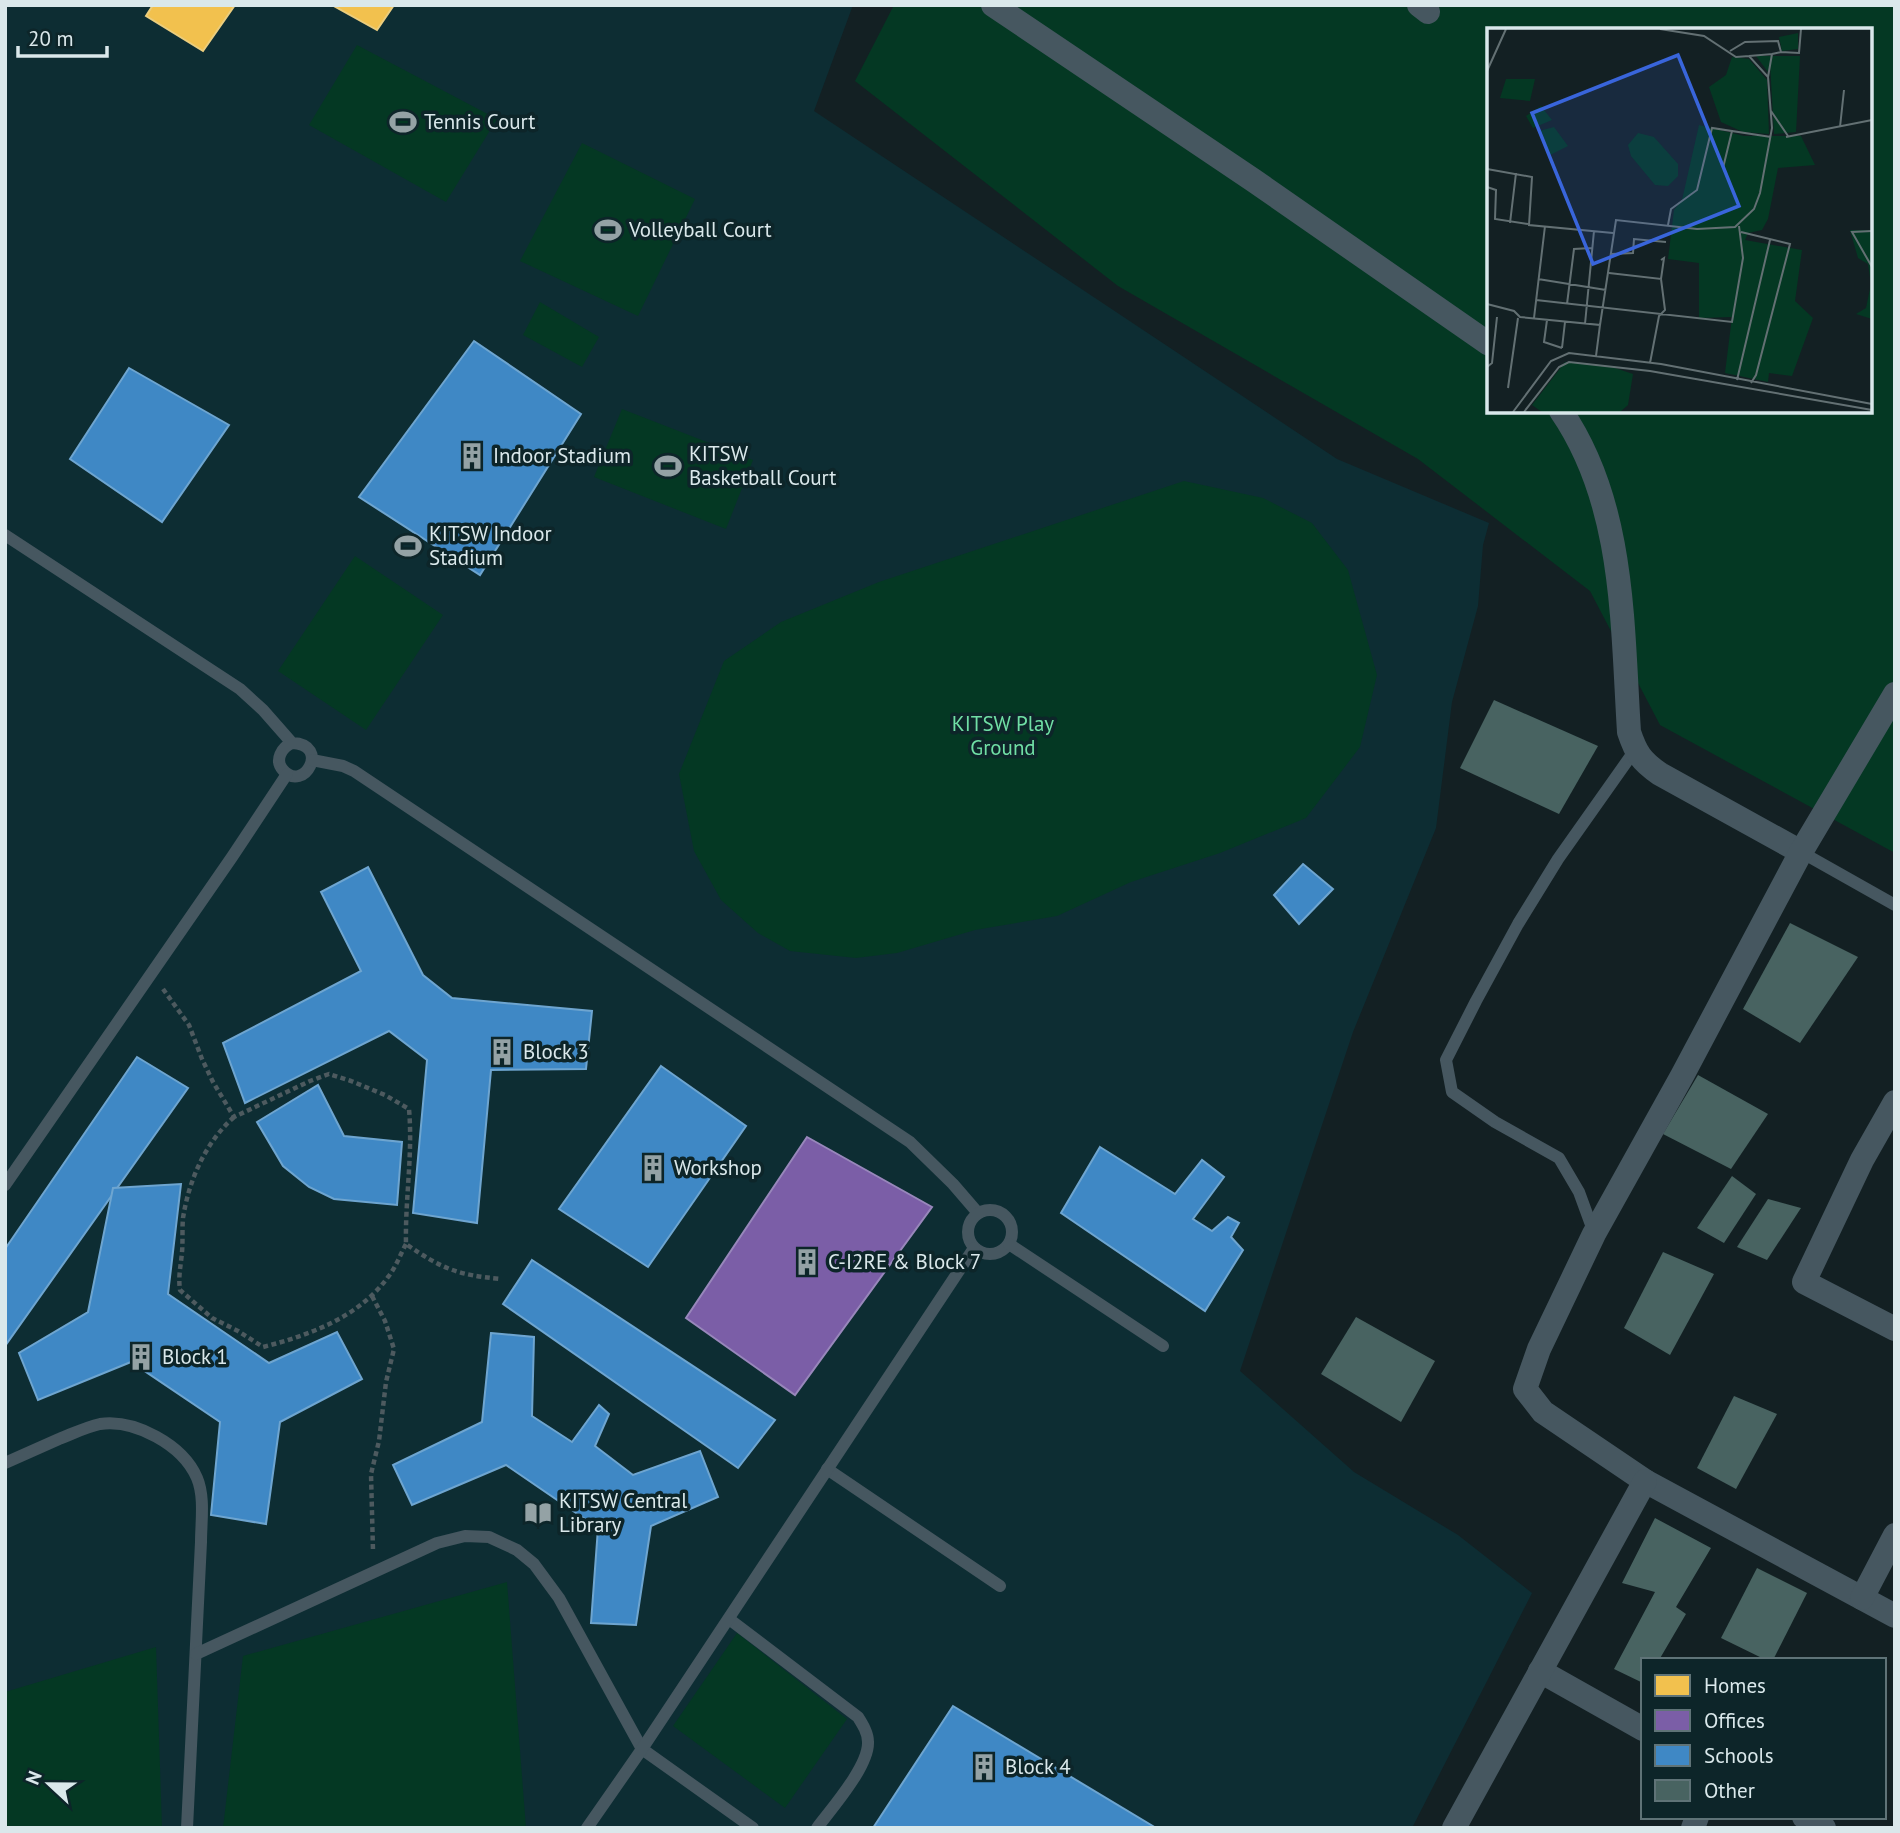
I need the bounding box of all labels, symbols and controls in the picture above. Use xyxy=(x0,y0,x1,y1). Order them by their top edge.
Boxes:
scale bar xyxy=(18,14,107,58)
text: 20 m xyxy=(28,25,74,52)
inset map xyxy=(1487,28,1872,413)
sports icon: Tennis Court xyxy=(388,107,418,137)
place label: Tennis Court xyxy=(424,108,535,135)
sports icon: Volleyball Court xyxy=(593,215,623,245)
place label: Volleyball Court xyxy=(628,216,772,243)
place label: KITSW Basketball Court xyxy=(689,440,836,491)
building icon: Indoor Stadium xyxy=(457,441,487,471)
place label: Indoor Stadium xyxy=(493,442,631,469)
sports icon: KITSW Basketball Court xyxy=(653,451,683,481)
place label: KITSW Indoor Stadium xyxy=(429,520,552,571)
sports icon: KITSW Indoor Stadium xyxy=(393,531,423,561)
park label: KITSW Play Ground xyxy=(952,710,1054,761)
building icon: Block 3 xyxy=(487,1037,517,1067)
place label: Block 3 xyxy=(523,1038,589,1065)
building icon: Workshop xyxy=(638,1153,668,1183)
place label: Workshop xyxy=(674,1154,762,1181)
building icon: C-I2RE & Block 7 xyxy=(792,1247,822,1277)
place label: C-I2RE & Block 7 xyxy=(828,1248,981,1275)
building icon: Block 1 xyxy=(126,1342,156,1372)
place label: Block 1 xyxy=(162,1343,228,1370)
place label: KITSW Central Library xyxy=(559,1487,687,1538)
library icon: KITSW Central Library xyxy=(523,1498,553,1528)
legend xyxy=(1641,1658,1886,1819)
text: Homes xyxy=(1704,1672,1766,1699)
text: Offices xyxy=(1704,1707,1765,1734)
text: Schools xyxy=(1704,1742,1774,1769)
north arrow xyxy=(14,1749,84,1819)
building icon: Block 4 xyxy=(969,1752,999,1782)
place label: Block 4 xyxy=(1005,1753,1071,1780)
text: N xyxy=(20,1767,47,1788)
text: Other xyxy=(1704,1777,1755,1804)

